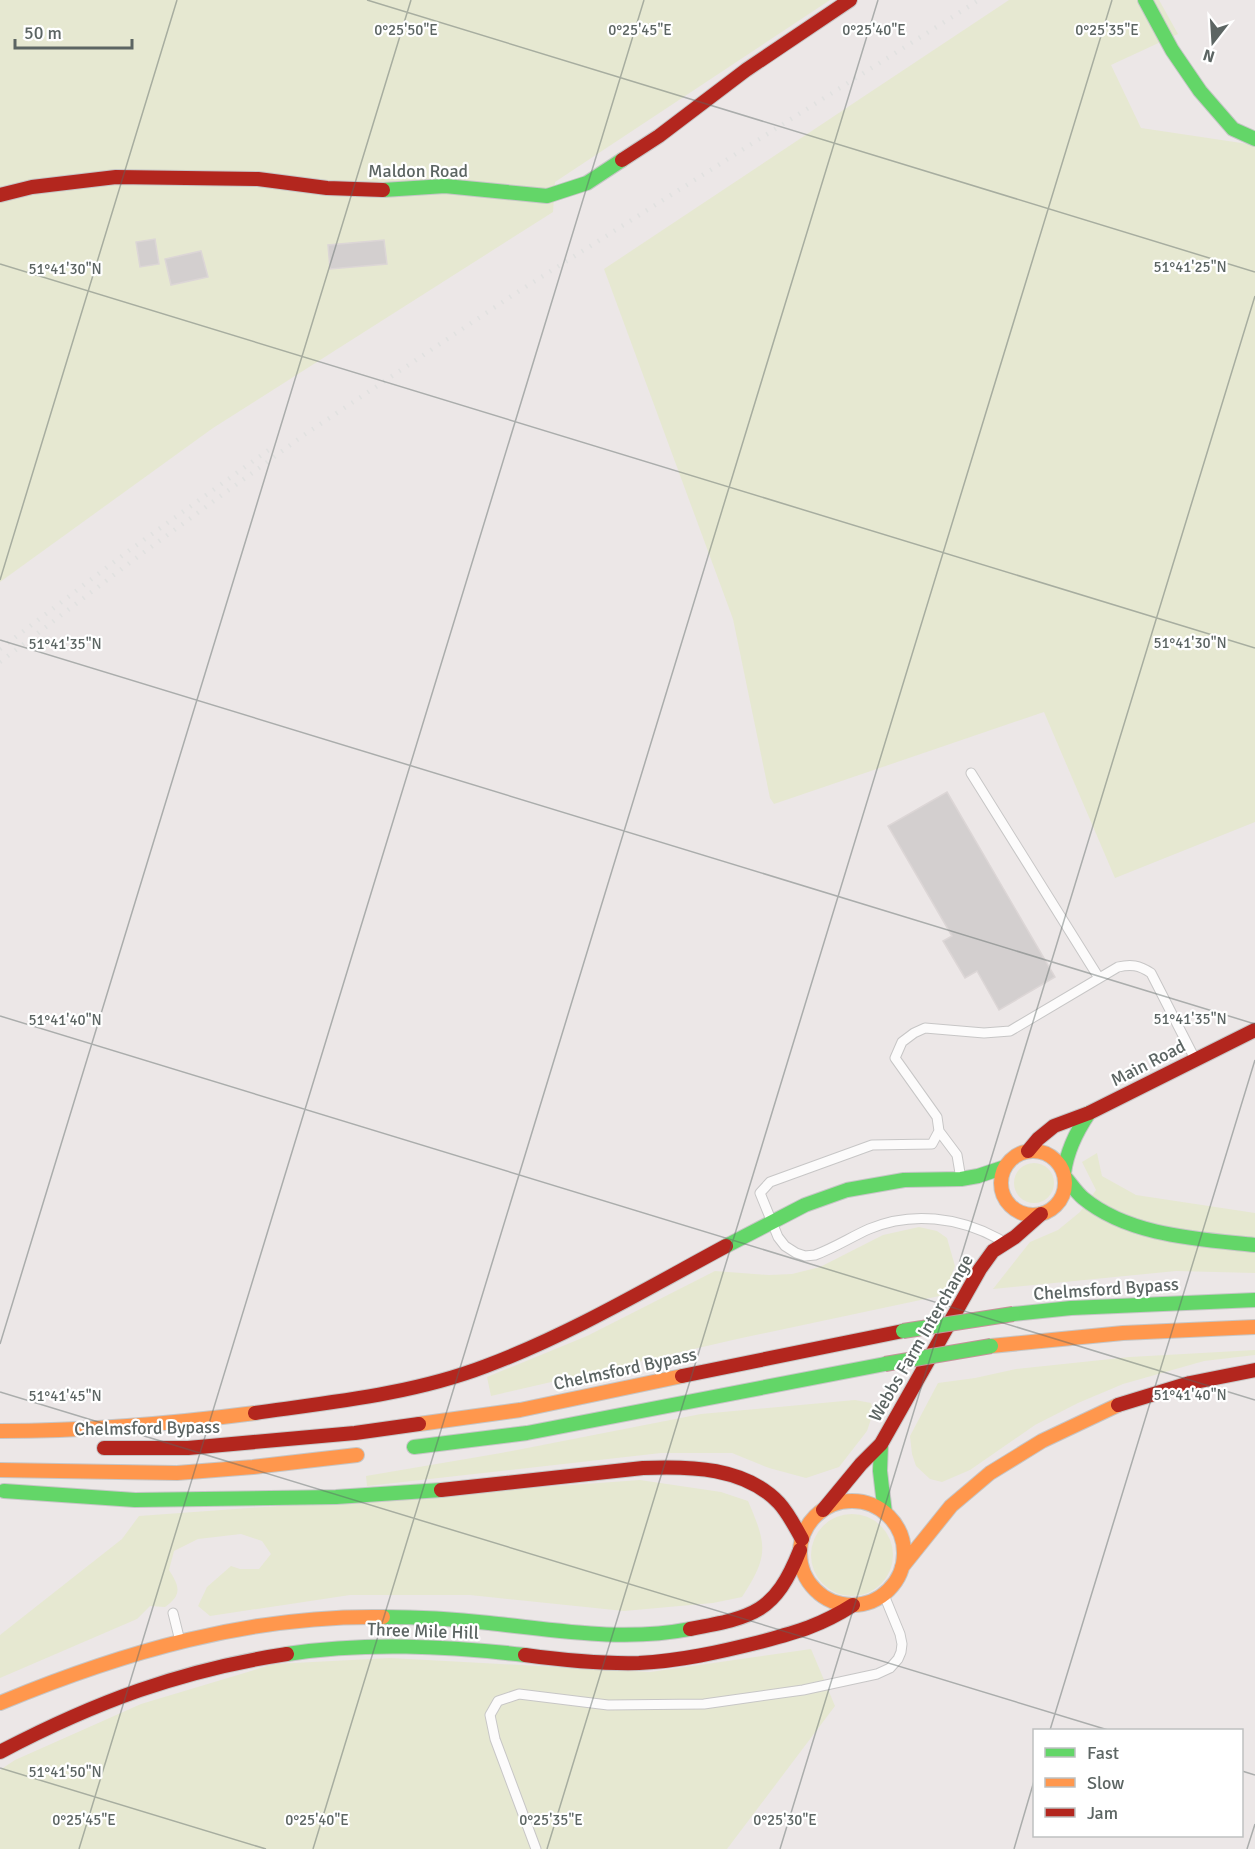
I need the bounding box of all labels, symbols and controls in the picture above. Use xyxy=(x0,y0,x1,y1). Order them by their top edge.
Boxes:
scale bar xyxy=(15,12,132,50)
north arrow xyxy=(1183,12,1243,72)
text: 0°25'50"E xyxy=(374,21,438,39)
text: 0°25'45"E xyxy=(608,21,672,39)
text: 0°25'40"E xyxy=(842,21,906,39)
text: 0°25'35"E xyxy=(1075,21,1139,39)
text: 50 m xyxy=(24,22,62,44)
text: N xyxy=(1201,44,1217,67)
street label: Maldon Road xyxy=(368,160,468,182)
text: 51°41'25"N xyxy=(1153,258,1227,276)
text: 51°41'30"N xyxy=(28,260,102,278)
text: 51°41'30"N xyxy=(1153,634,1227,652)
text: 51°41'35"N xyxy=(28,635,102,653)
text: 51°41'35"N xyxy=(1153,1010,1227,1028)
text: 51°41'40"N xyxy=(28,1011,102,1029)
street label: Main Road xyxy=(1107,1035,1189,1091)
street label: Webbs Farm Interchange xyxy=(864,1250,978,1426)
street label: Chelmsford Bypass xyxy=(1032,1273,1180,1305)
street label: Chelmsford Bypass xyxy=(551,1343,699,1395)
text: 51°41'40"N xyxy=(1153,1386,1227,1404)
text: 51°41'45"N xyxy=(28,1387,102,1405)
street label: Chelmsford Bypass xyxy=(74,1416,220,1440)
street label: Three Mile Hill xyxy=(367,1618,479,1644)
legend xyxy=(1033,1729,1243,1837)
text: Fast xyxy=(1087,1742,1119,1764)
text: 51°41'50"N xyxy=(28,1763,102,1781)
text: Slow xyxy=(1087,1772,1124,1794)
text: Jam xyxy=(1087,1802,1118,1824)
text: 0°25'45"E xyxy=(52,1811,116,1829)
text: 0°25'40"E xyxy=(285,1811,349,1829)
text: 0°25'35"E xyxy=(519,1811,583,1829)
text: 0°25'30"E xyxy=(753,1811,817,1829)

